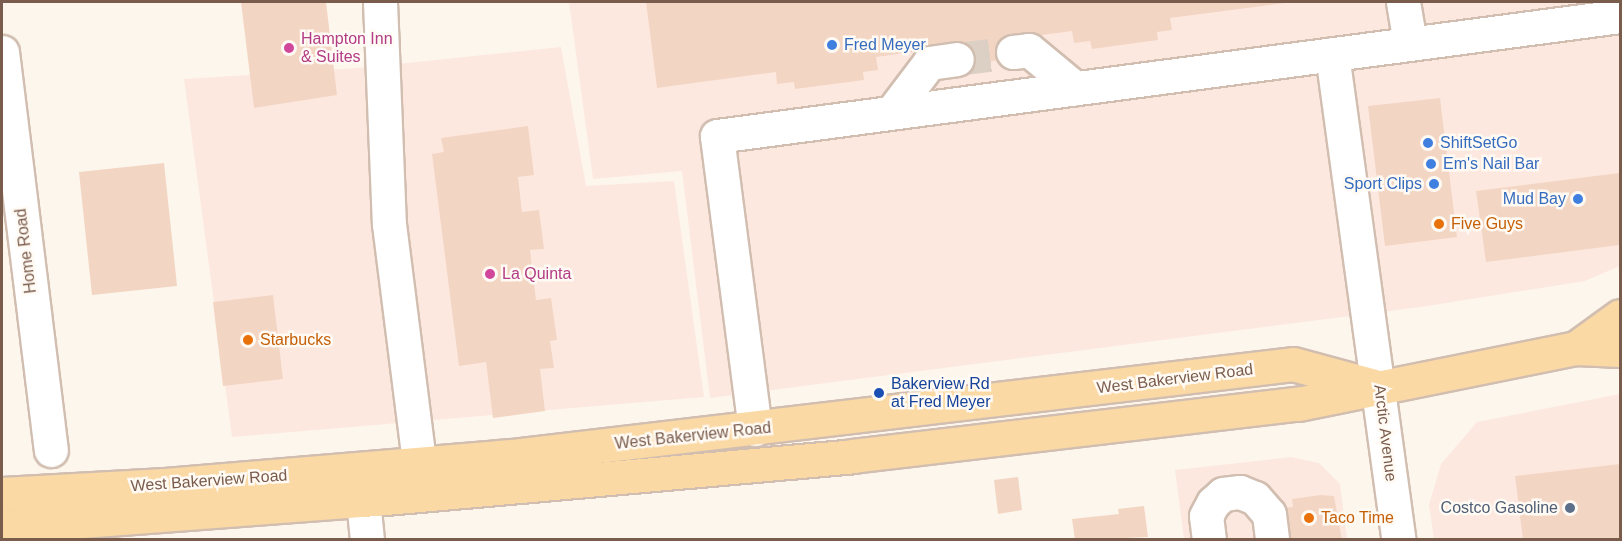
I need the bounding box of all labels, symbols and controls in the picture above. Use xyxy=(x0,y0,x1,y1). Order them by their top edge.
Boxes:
place label: Hampton Inn & Suites xyxy=(301,29,393,67)
place label: Fred Meyer xyxy=(844,35,926,55)
marker: Fred Meyer xyxy=(825,38,839,52)
marker: Hampton Inn & Suites xyxy=(282,41,296,55)
place label: ShiftSetGo xyxy=(1440,133,1517,153)
marker: ShiftSetGo xyxy=(1421,136,1435,150)
place label: Em's Nail Bar xyxy=(1443,154,1539,174)
marker: Em's Nail Bar xyxy=(1424,157,1438,171)
place label: Sport Clips xyxy=(1344,174,1422,194)
marker: Sport Clips xyxy=(1427,177,1441,191)
place label: Mud Bay xyxy=(1503,189,1566,209)
marker: Mud Bay xyxy=(1571,192,1585,206)
street label: Home Road xyxy=(11,207,41,295)
place label: Five Guys xyxy=(1451,214,1523,234)
marker: Five Guys xyxy=(1432,217,1446,231)
place label: La Quinta xyxy=(502,264,571,284)
marker: La Quinta xyxy=(483,267,497,281)
place label: Starbucks xyxy=(260,330,331,350)
marker: Starbucks xyxy=(241,333,255,347)
street label: West Bakerview Road xyxy=(1096,360,1254,398)
place label: Bakerview Rd at Fred Meyer xyxy=(891,374,991,412)
street label: Arctic Avenue xyxy=(1369,383,1401,483)
marker: Bakerview Rd at Fred Meyer xyxy=(872,386,886,400)
street label: West Bakerview Road xyxy=(614,418,772,454)
street label: West Bakerview Road xyxy=(130,466,288,496)
place label: Costco Gasoline xyxy=(1441,498,1558,518)
marker: Costco Gasoline xyxy=(1563,501,1577,515)
place label: Taco Time xyxy=(1321,508,1394,528)
marker: Taco Time xyxy=(1302,511,1316,525)

